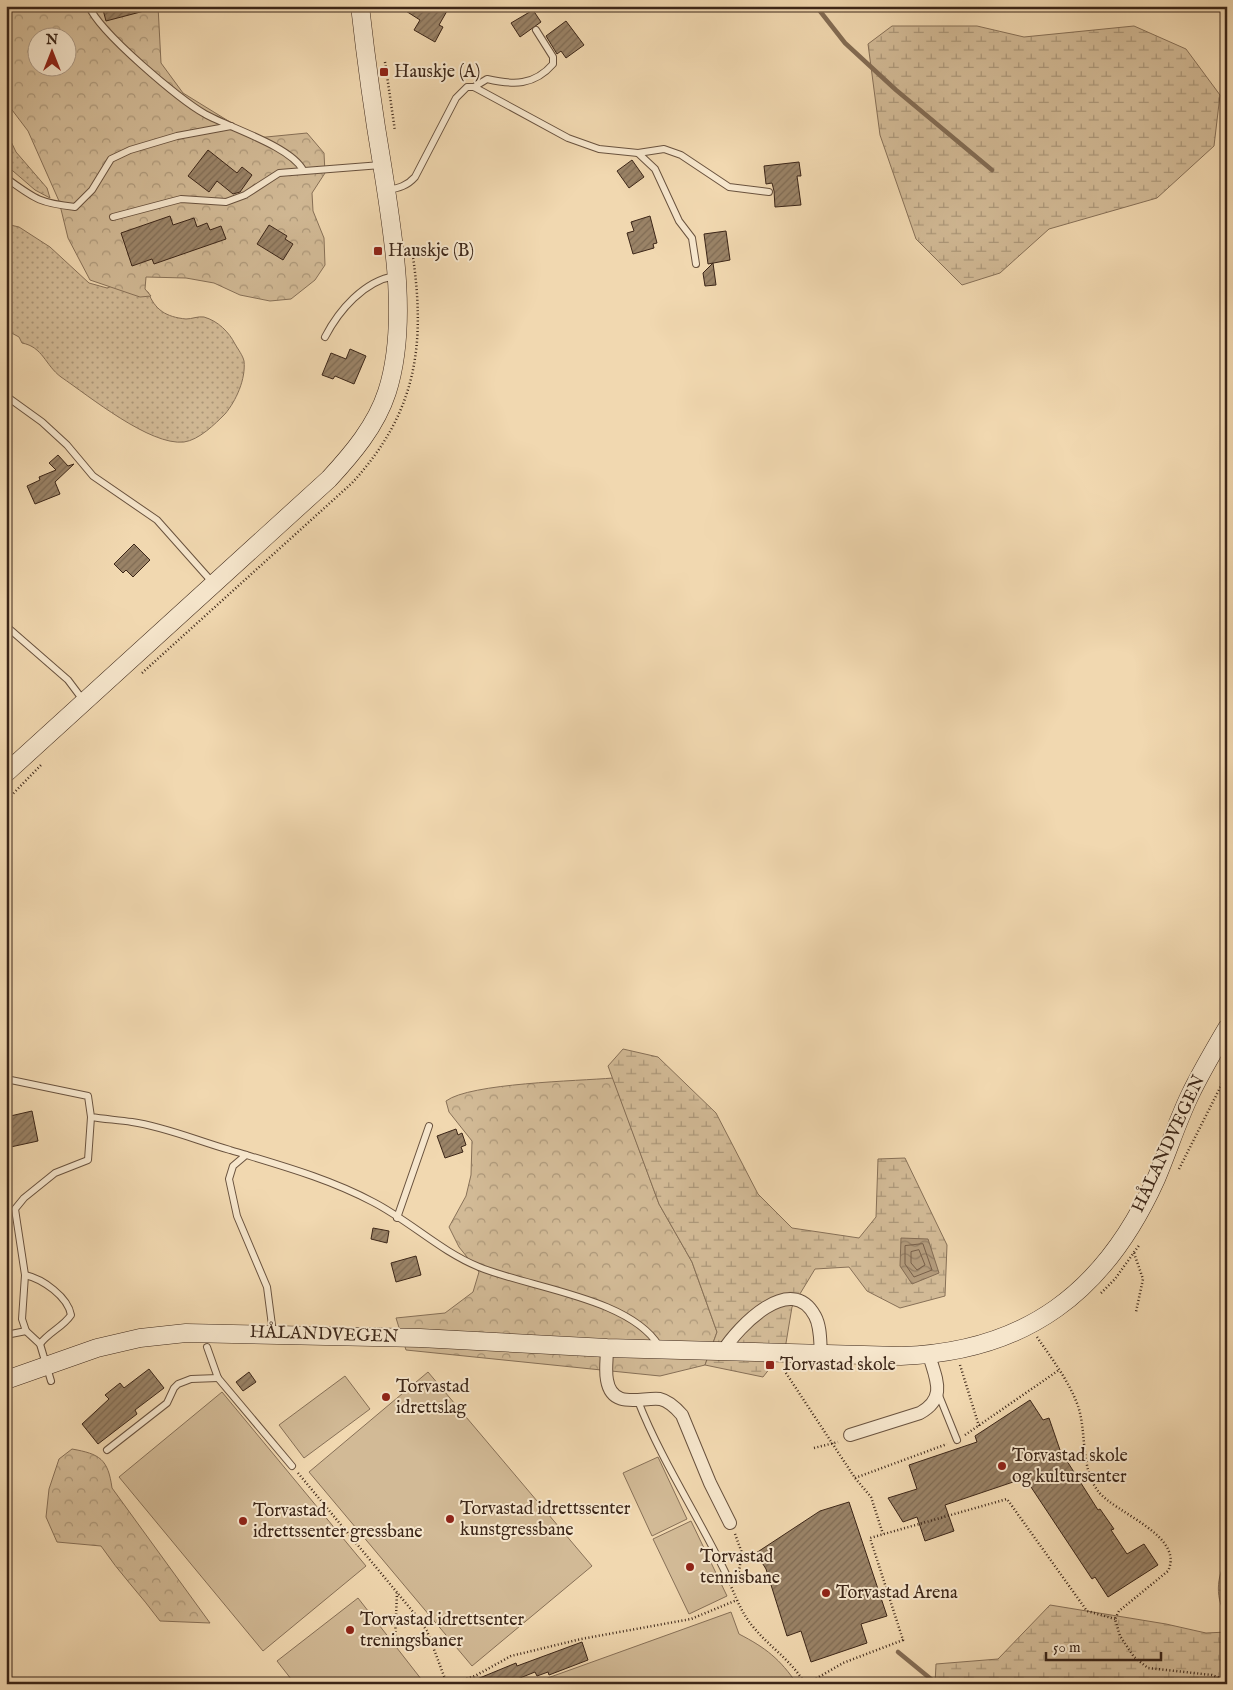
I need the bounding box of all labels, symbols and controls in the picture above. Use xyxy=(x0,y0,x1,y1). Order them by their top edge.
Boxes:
north arrow xyxy=(28,28,78,78)
text: N xyxy=(45,31,58,49)
place label: Hauskje (A) xyxy=(394,61,480,84)
marker: Hauskje (A) xyxy=(378,66,390,78)
place label: Hauskje (B) xyxy=(388,240,474,263)
marker: Hauskje (B) xyxy=(372,245,384,257)
street label: HÅLANDVEGEN xyxy=(1125,1070,1211,1216)
street label: HÅLANDVEGEN xyxy=(249,1319,399,1349)
place label: Torvastad skole xyxy=(780,1354,896,1377)
marker: Torvastad skole xyxy=(764,1359,776,1371)
place label: Torvastad idrettslag xyxy=(396,1376,470,1420)
marker: Torvastad idrettslag xyxy=(380,1391,392,1403)
place label: Torvastad skole og kultursenter xyxy=(1012,1445,1128,1489)
marker: Torvastad skole og kultursenter xyxy=(996,1460,1008,1472)
place label: Torvastad idrettssenter kunstgressbane xyxy=(460,1498,631,1542)
place label: Torvastad idrettssenter gressbane xyxy=(253,1500,423,1544)
marker: Torvastad idrettssenter kunstgressbane xyxy=(444,1513,456,1525)
marker: Torvastad idrettssenter gressbane xyxy=(237,1515,249,1527)
place label: Torvastad tennisbane xyxy=(700,1546,780,1590)
marker: Torvastad tennisbane xyxy=(684,1561,696,1573)
place label: Torvastad Arena xyxy=(836,1582,958,1605)
marker: Torvastad Arena xyxy=(820,1587,832,1599)
place label: Torvastad idrettsenter treningsbaner xyxy=(360,1609,524,1653)
marker: Torvastad idrettsenter treningsbaner xyxy=(344,1624,356,1636)
scale bar xyxy=(1046,1630,1160,1662)
text: 50 m xyxy=(1053,1638,1081,1657)

